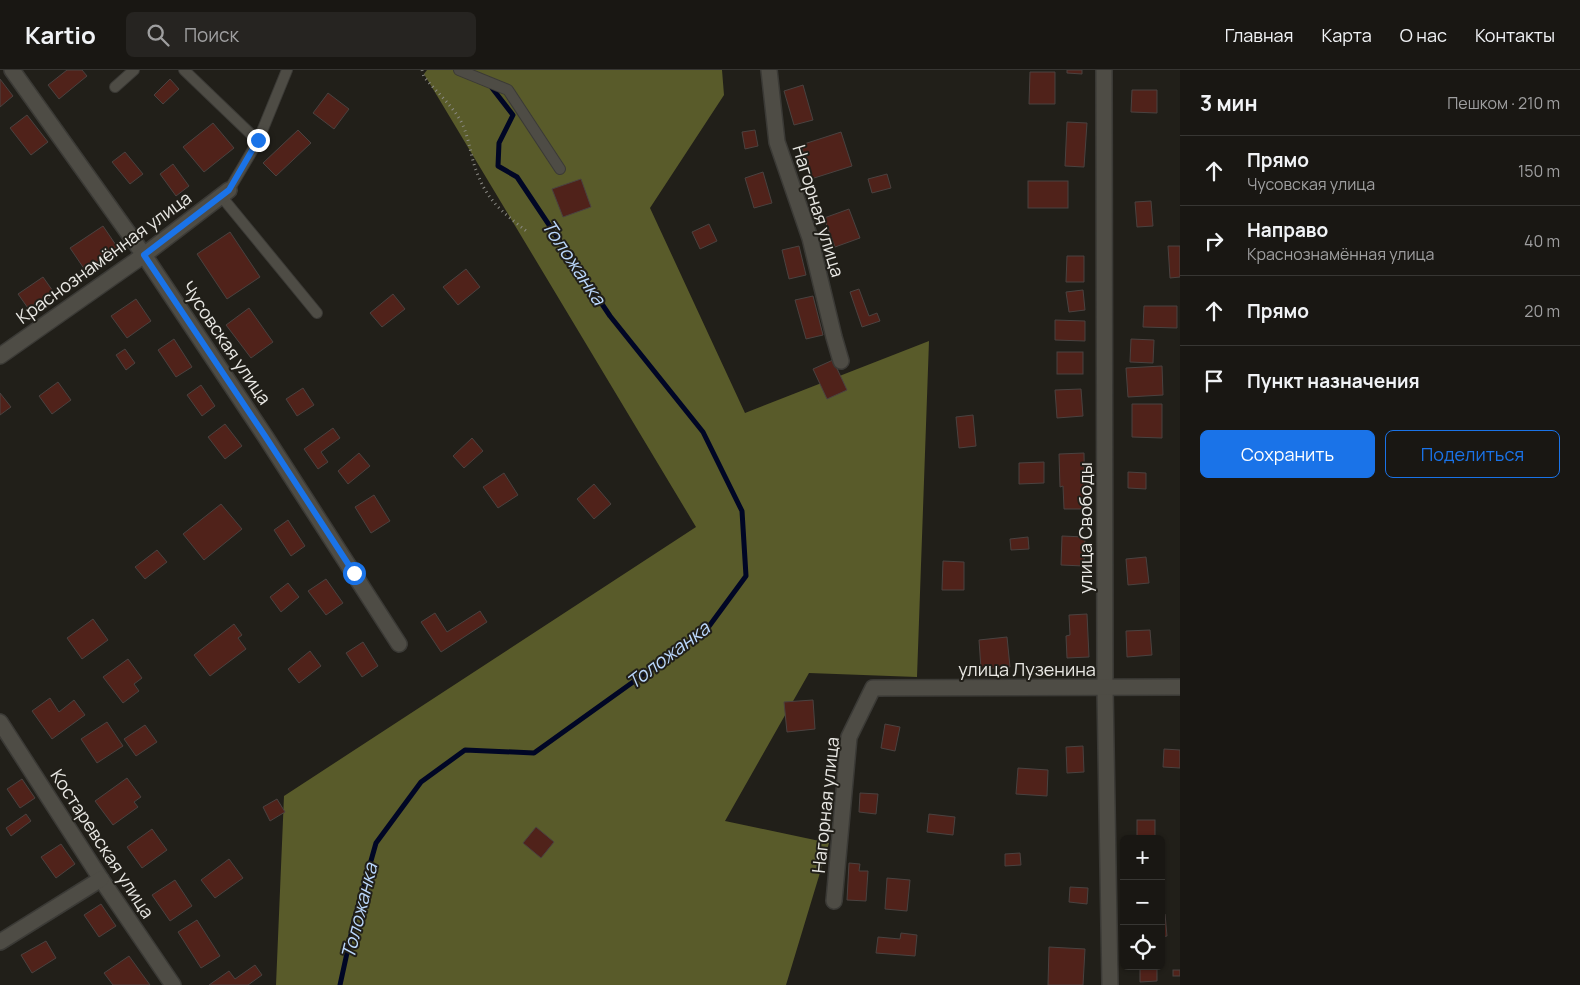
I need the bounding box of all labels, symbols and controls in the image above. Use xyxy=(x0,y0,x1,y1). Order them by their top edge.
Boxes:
search box xyxy=(126,12,476,57)
text: Kartio xyxy=(25,18,96,51)
icon: search xyxy=(144,21,172,49)
text: Поиск xyxy=(184,22,239,48)
text: Главная xyxy=(1225,23,1294,47)
text: Карта xyxy=(1322,23,1372,47)
text: О нас xyxy=(1400,23,1447,47)
text: Контакты xyxy=(1475,23,1555,47)
text: 3 мин xyxy=(1200,89,1257,117)
text: Пешком · 210 m xyxy=(1447,92,1560,114)
route end xyxy=(247,129,270,152)
street label: Нагорная улица xyxy=(787,142,850,280)
text: Прямо xyxy=(1247,147,1309,173)
icon: ahead xyxy=(1200,157,1228,185)
text: 150 m xyxy=(1518,160,1560,182)
text: Чусовская улица xyxy=(1247,173,1375,195)
street label: Краснознамённая улица xyxy=(11,186,196,329)
water label: Толожанка xyxy=(536,214,613,311)
text: Направо xyxy=(1247,217,1328,243)
icon: right xyxy=(1200,227,1228,255)
text: 40 m xyxy=(1524,230,1560,252)
text: Краснознамённая улица xyxy=(1247,243,1434,265)
street label: Чусовская улица xyxy=(177,276,277,409)
icon: ahead xyxy=(1200,297,1228,325)
text: Прямо xyxy=(1247,298,1309,324)
text: 20 m xyxy=(1524,300,1560,322)
icon: arrive xyxy=(1200,367,1228,395)
text: Пункт назначения xyxy=(1247,368,1420,394)
button: Сохранить xyxy=(1200,430,1375,478)
button: Поделиться xyxy=(1385,430,1560,478)
street label: улица Свободы xyxy=(1073,462,1097,594)
route start xyxy=(343,562,366,585)
water label: Толожанка xyxy=(621,614,716,695)
street label: улица Лузенина xyxy=(958,657,1096,681)
street label: Нагорная улица xyxy=(806,736,844,874)
street label: Костаревская улица xyxy=(46,764,160,923)
map controls xyxy=(1120,835,1165,970)
button: + xyxy=(1120,835,1165,880)
water label: Толожанка xyxy=(335,859,384,962)
button: − xyxy=(1120,880,1165,925)
button: locate xyxy=(1120,925,1165,970)

